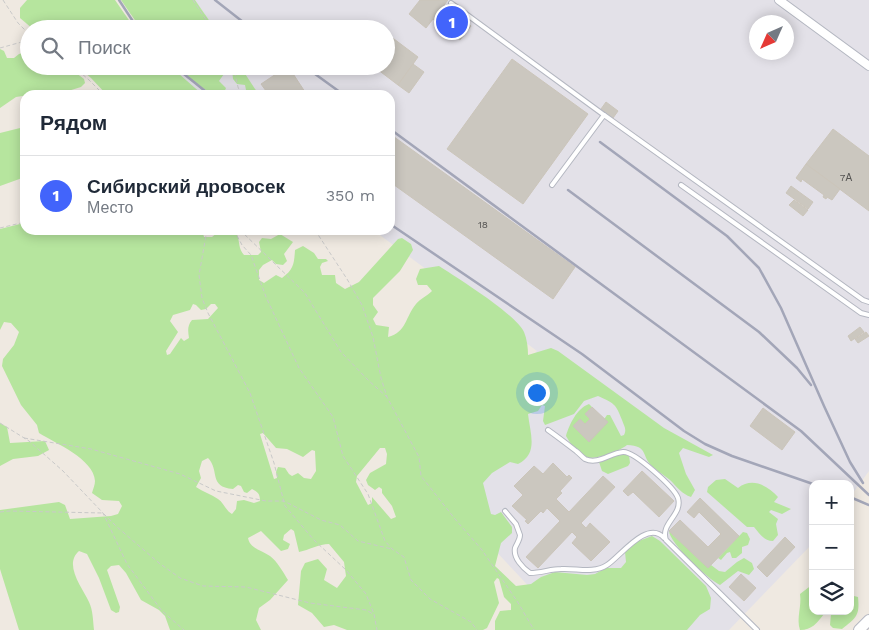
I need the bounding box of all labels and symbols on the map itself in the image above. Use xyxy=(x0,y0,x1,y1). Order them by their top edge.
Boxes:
pin: 1 xyxy=(436,3,468,41)
north arrow xyxy=(749,15,794,60)
house number: 7А xyxy=(840,172,852,183)
house number: 18 xyxy=(478,219,488,230)
your location xyxy=(524,380,550,406)

